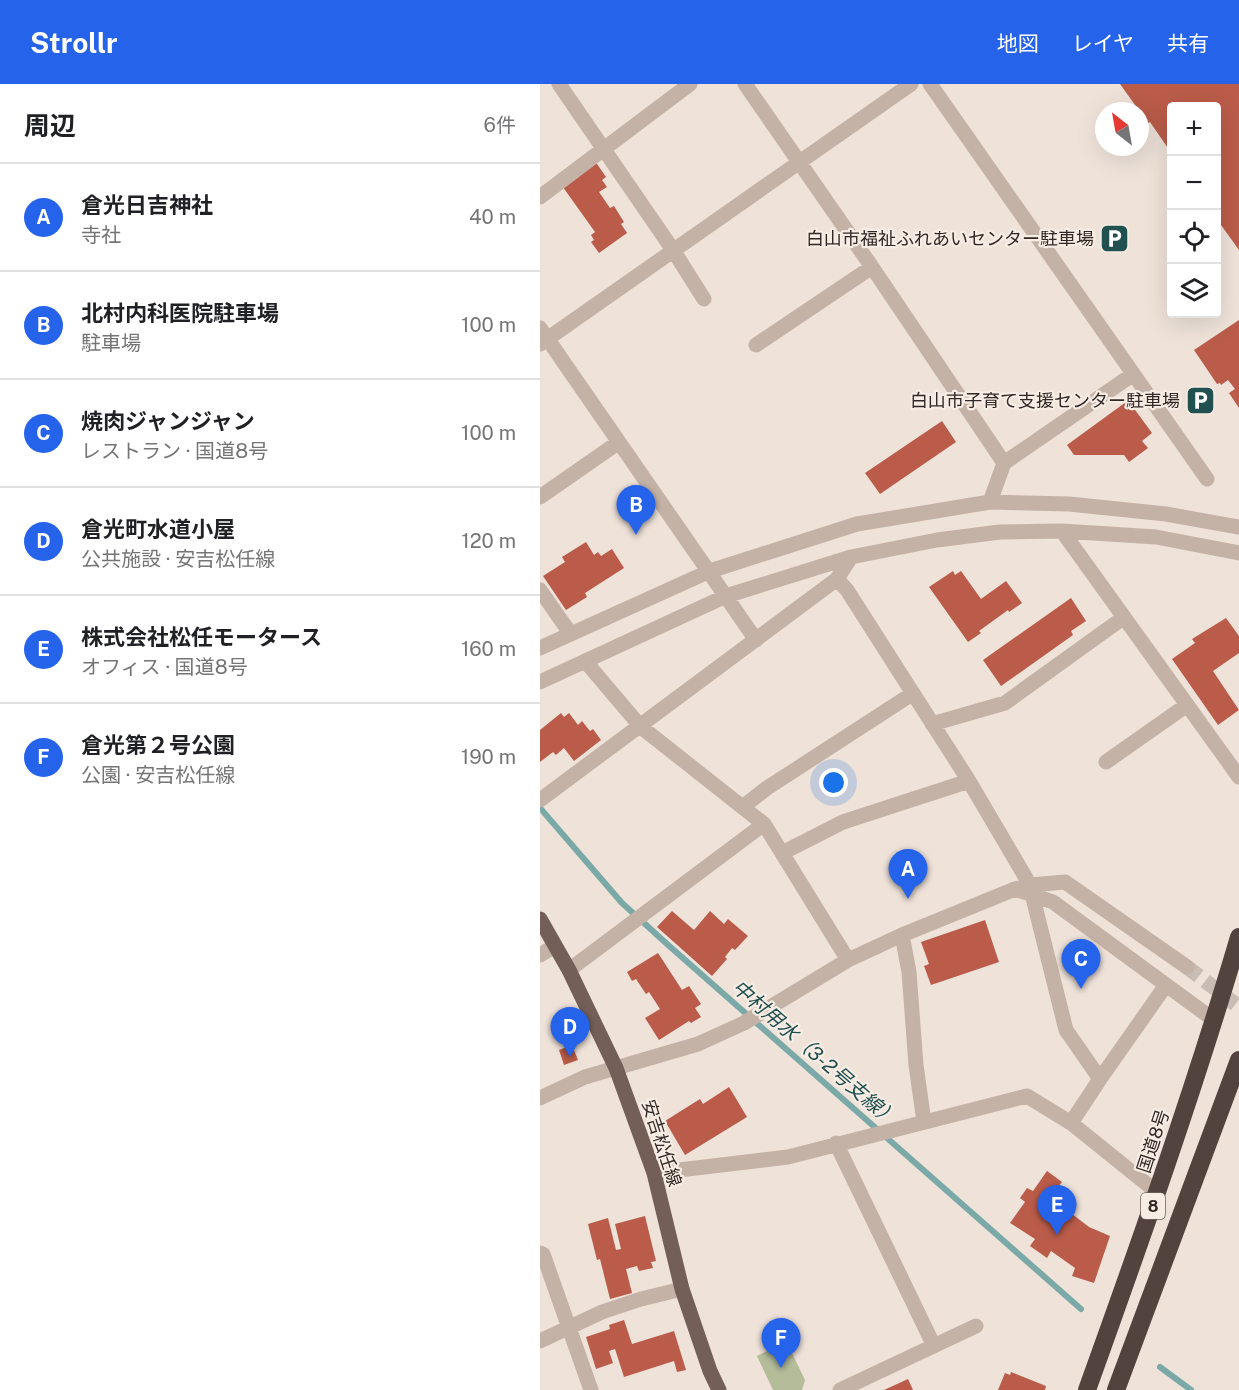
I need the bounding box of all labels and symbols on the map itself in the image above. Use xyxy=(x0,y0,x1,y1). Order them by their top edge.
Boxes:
north arrow xyxy=(1095,102,1149,156)
parking icon: 白山市福祉ふれあいセンター駐車場 xyxy=(1099,222,1131,254)
place label: 白山市福祉ふれあいセンター駐車場 xyxy=(806,228,1094,249)
parking icon: 白山市子育て支援センター駐車場 xyxy=(1185,384,1217,416)
place label: 白山市子育て支援センター駐車場 xyxy=(910,390,1180,411)
pin: B xyxy=(616,486,656,535)
your location xyxy=(819,768,848,797)
pin: A xyxy=(888,850,928,899)
pin: C xyxy=(1062,940,1100,989)
water label: 中村用水（3-2号支線） xyxy=(728,975,902,1131)
pin: D xyxy=(550,1008,590,1057)
street label: 安吉松任線 xyxy=(638,1097,686,1189)
street label: 国道8号 xyxy=(1133,1107,1173,1175)
pin: E xyxy=(1038,1186,1076,1235)
road number: 8 xyxy=(1141,1193,1165,1219)
pin: F xyxy=(762,1318,800,1368)

